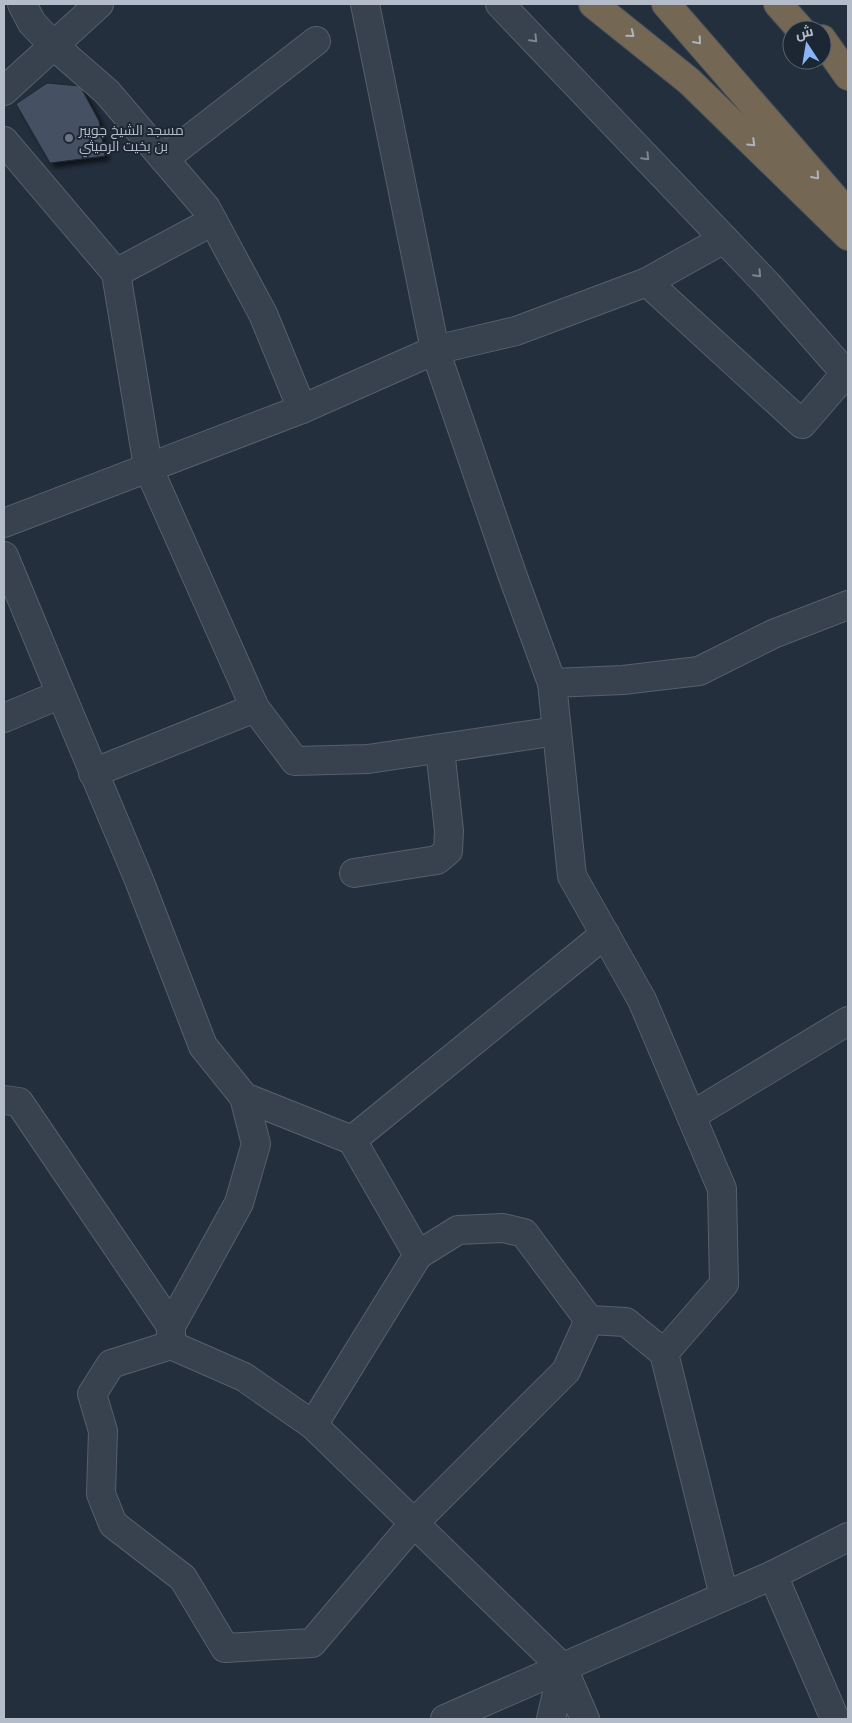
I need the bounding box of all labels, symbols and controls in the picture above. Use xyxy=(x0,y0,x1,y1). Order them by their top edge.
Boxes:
north arrow xyxy=(782,20,832,70)
text: ش xyxy=(793,21,815,43)
one-way arrow xyxy=(625,29,634,37)
one-way arrow xyxy=(528,33,537,42)
one-way arrow xyxy=(692,35,701,44)
place label: مسجد الشيخ جويبر بن بخيت الرميثي xyxy=(78,120,184,158)
marker: مسجد الشيخ جويبر بن بخيت الرميثي xyxy=(63,132,75,144)
one-way arrow xyxy=(747,137,756,146)
one-way arrow xyxy=(640,151,649,160)
one-way arrow xyxy=(810,171,819,180)
one-way arrow xyxy=(752,269,761,278)

